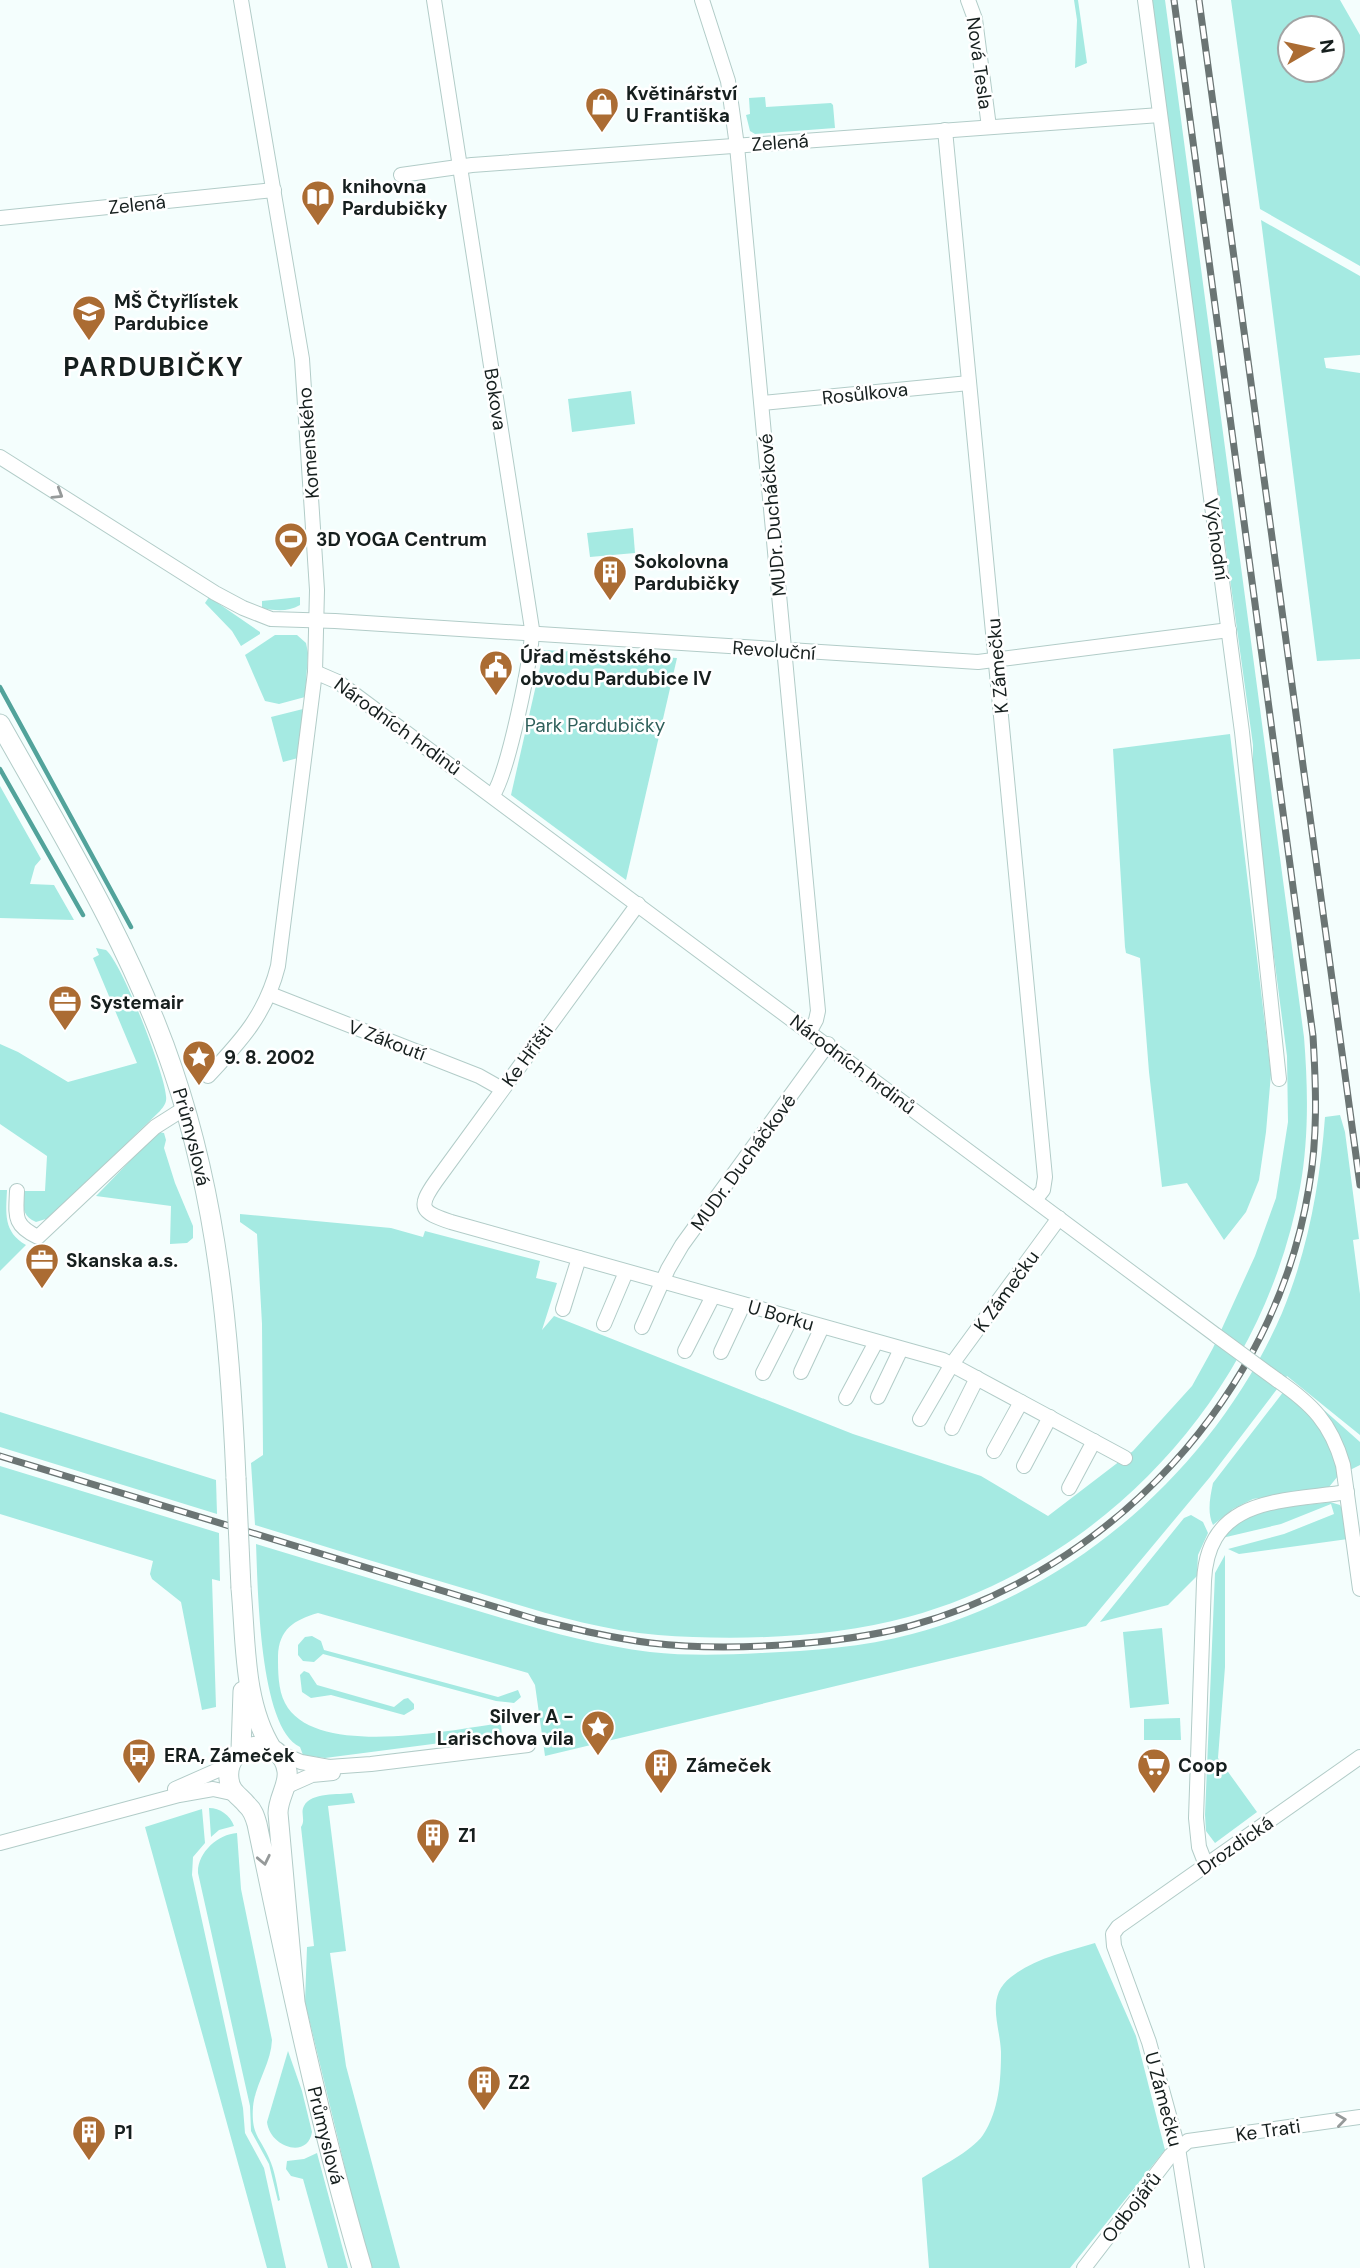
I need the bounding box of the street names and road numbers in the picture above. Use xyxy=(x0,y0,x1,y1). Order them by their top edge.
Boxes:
street label: Nová Tesla xyxy=(961,15,998,111)
street label: Zelená xyxy=(751,128,810,157)
street label: Zelená xyxy=(107,189,167,220)
street label: Bokova xyxy=(478,366,513,432)
street label: Rosůlkova xyxy=(821,377,909,410)
street label: Komenského xyxy=(292,386,325,500)
street label: MUDr. Ducháčkové xyxy=(753,432,792,598)
street label: Východní xyxy=(1198,496,1235,582)
street label: K Zámečku xyxy=(981,617,1014,715)
street label: Revoluční xyxy=(732,635,817,666)
street label: Národních hrdinů xyxy=(329,672,466,781)
street label: Národních hrdinů xyxy=(785,1009,921,1120)
street label: V Zákoutí xyxy=(344,1014,430,1067)
street label: Ke Hřišti xyxy=(496,1019,559,1092)
street label: Průmyslová xyxy=(167,1085,216,1188)
street label: MUDr. Ducháčkové xyxy=(685,1089,802,1236)
street label: K Zámečku xyxy=(968,1245,1045,1337)
street label: U Borku xyxy=(745,1294,817,1337)
street label: Drozdická xyxy=(1193,1810,1278,1881)
street label: U Zámečku xyxy=(1139,2049,1188,2149)
street label: Průmyslová xyxy=(302,2084,350,2187)
street label: Ke Trati xyxy=(1234,2114,1302,2147)
street label: Odbojářů xyxy=(1096,2167,1167,2248)

